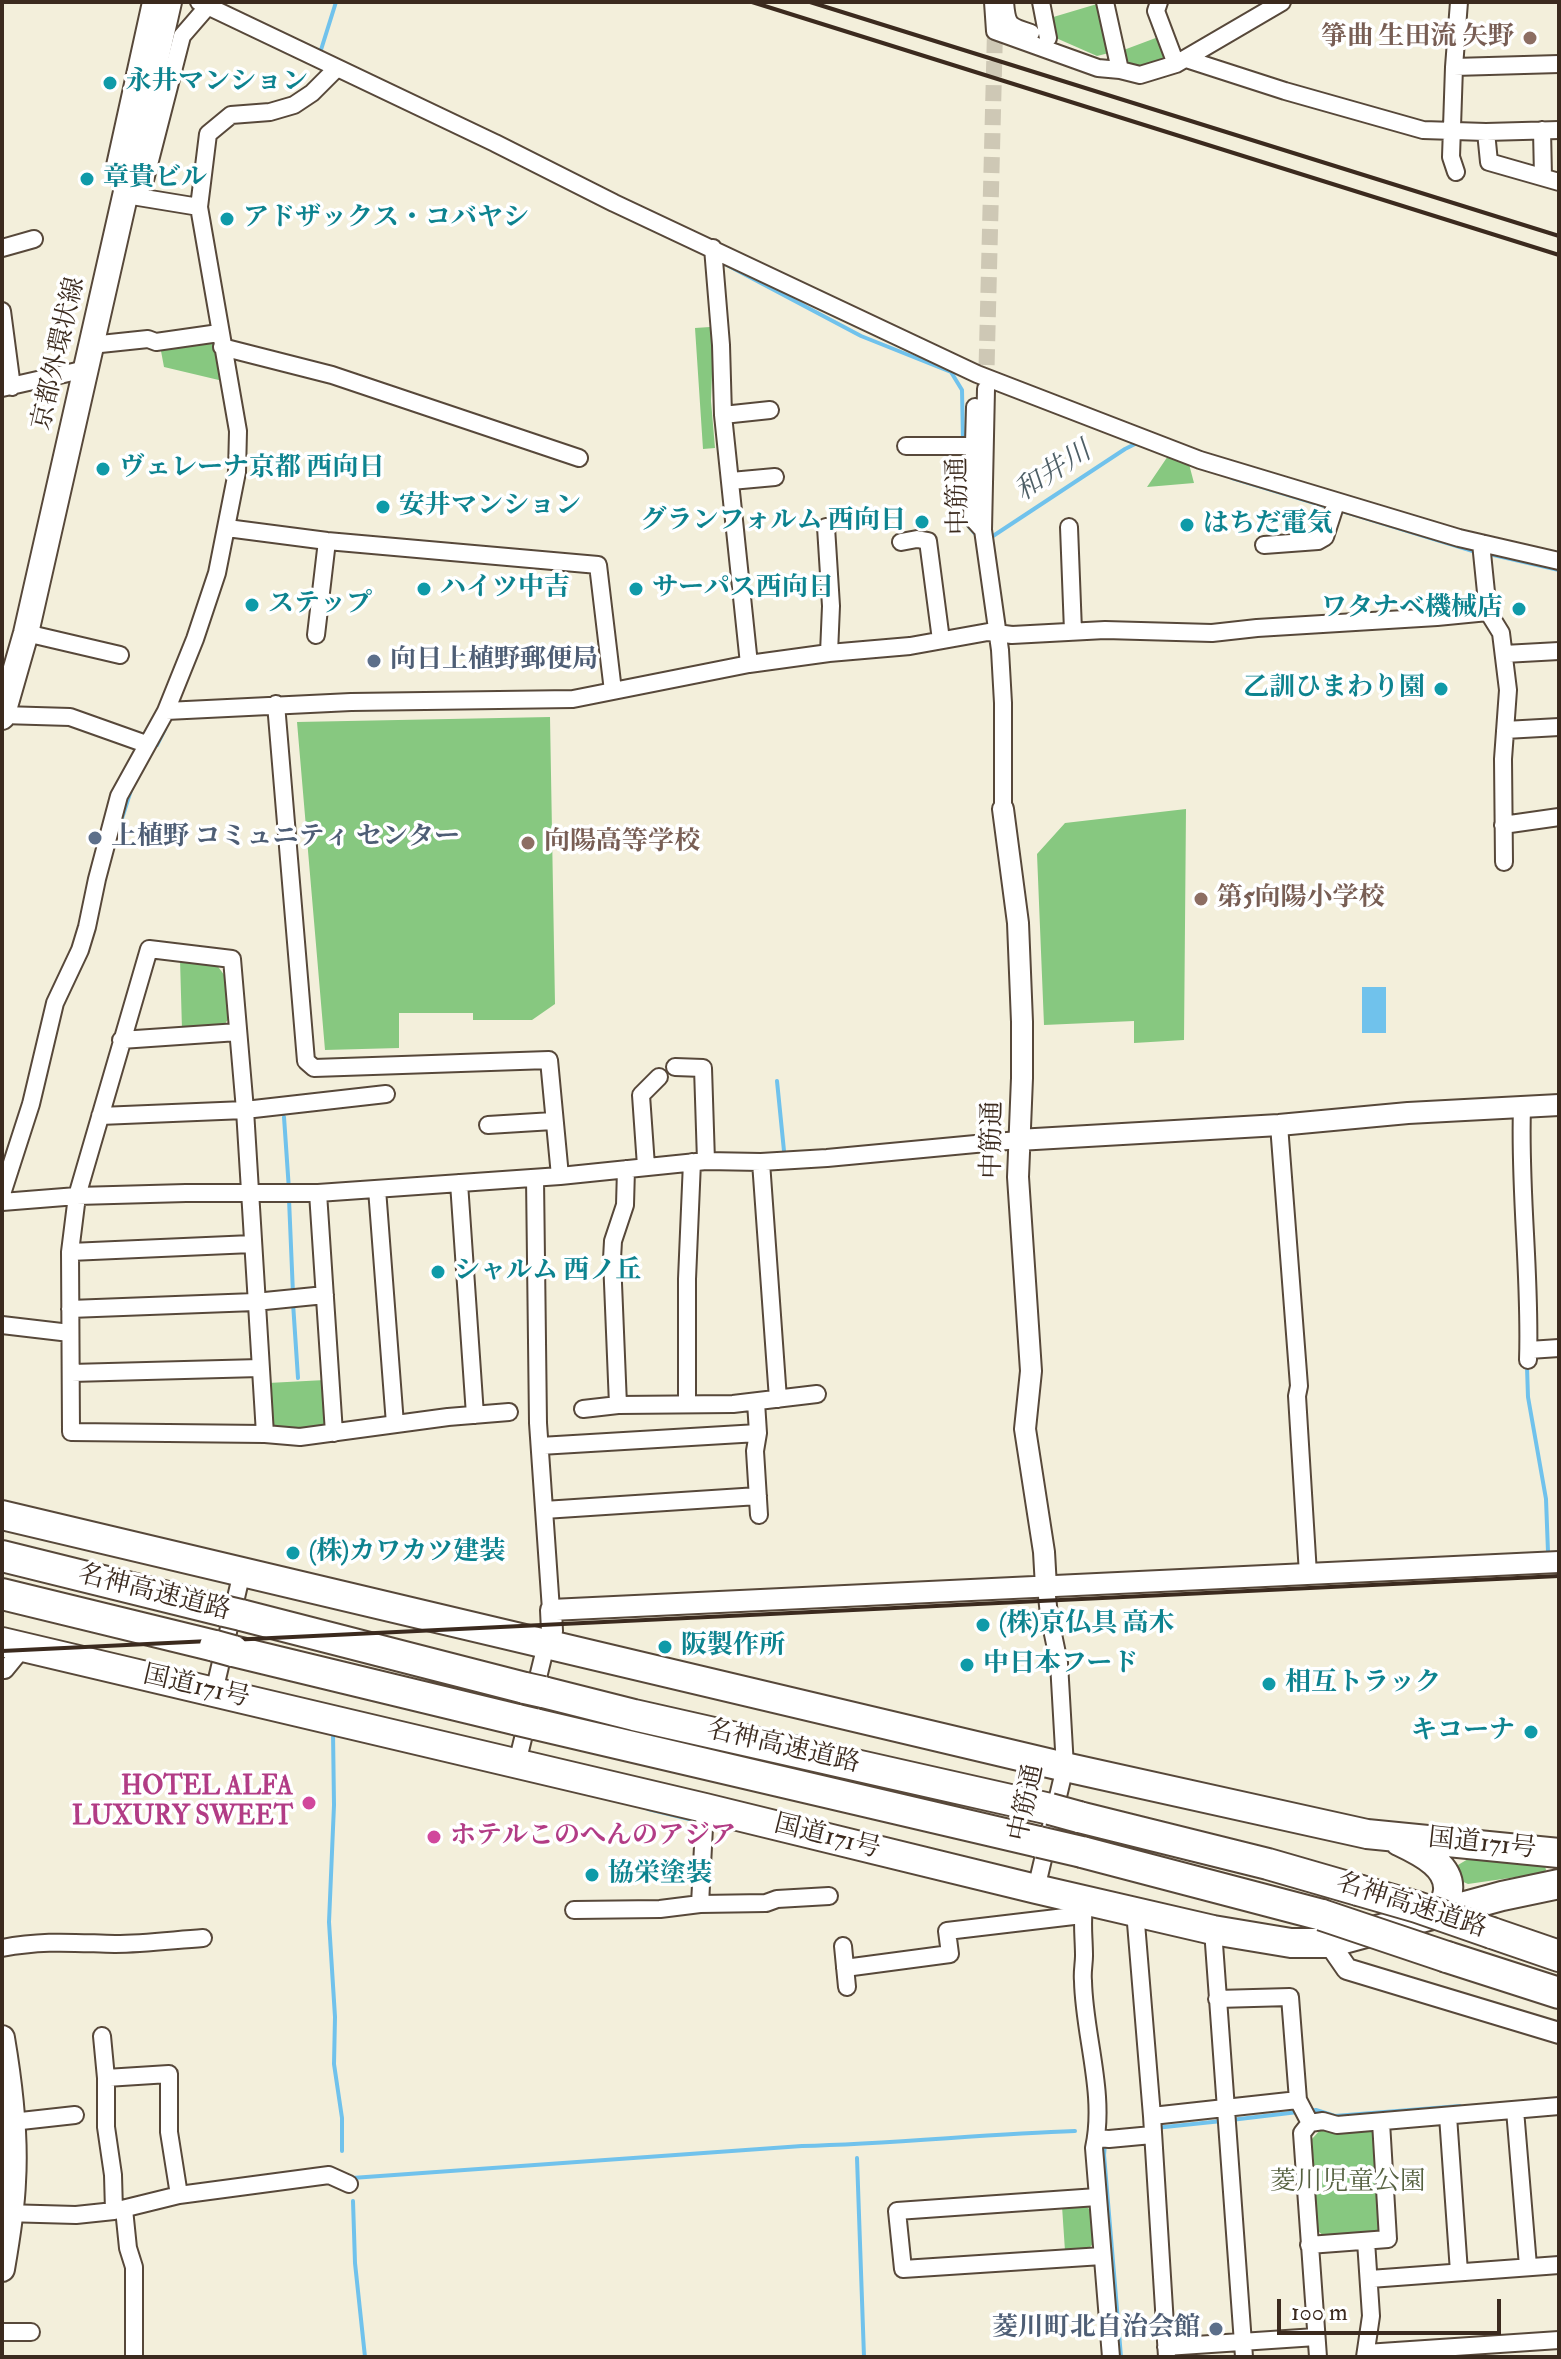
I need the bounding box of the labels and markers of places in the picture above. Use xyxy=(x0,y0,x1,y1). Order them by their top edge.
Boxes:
place label: 箏曲 生田流 矢野 xyxy=(1321,22,1514,54)
marker: 箏曲 生田流 矢野 xyxy=(1521,29,1539,47)
place label: 永井マンション xyxy=(126,67,308,99)
marker: 永井マンション xyxy=(101,74,119,92)
place label: 章貴ビル xyxy=(103,163,207,195)
marker: 章貴ビル xyxy=(78,170,96,188)
place label: アドザックス・コバヤシ xyxy=(243,203,529,235)
marker: アドザックス・コバヤシ xyxy=(218,210,236,228)
place label: ヴェレーナ京都 西向日 xyxy=(119,453,384,485)
marker: ヴェレーナ京都 西向日 xyxy=(94,460,112,478)
place label: 安井マンション xyxy=(399,491,581,523)
marker: 安井マンション xyxy=(374,498,392,516)
place label: グランフォルム 西向日 xyxy=(641,506,906,538)
place label: はちだ電気 xyxy=(1203,509,1333,541)
marker: グランフォルム 西向日 xyxy=(913,513,931,531)
marker: はちだ電気 xyxy=(1178,516,1196,534)
place label: ハイツ中吉 xyxy=(440,573,570,605)
place label: サーパス西向日 xyxy=(652,573,834,605)
marker: ハイツ中吉 xyxy=(415,580,433,598)
marker: サーパス西向日 xyxy=(627,580,645,598)
place label: ステップ xyxy=(268,589,372,621)
place label: ワタナベ機械店 xyxy=(1321,593,1503,625)
marker: ステップ xyxy=(243,596,261,614)
marker: ワタナベ機械店 xyxy=(1510,600,1528,618)
place label: 向日上植野郵便局 xyxy=(390,645,598,677)
marker: 向日上植野郵便局 xyxy=(365,652,383,670)
place label: 乙訓ひまわり園 xyxy=(1243,673,1425,705)
marker: 乙訓ひまわり園 xyxy=(1432,680,1450,698)
place label: 上植野 コミュニティ センター xyxy=(111,822,460,854)
place label: 向陽高等学校 xyxy=(544,827,700,859)
marker: 上植野 コミュニティ センター xyxy=(86,829,104,847)
marker: 向陽高等学校 xyxy=(519,834,537,852)
place label: 第5向陽小学校 xyxy=(1217,883,1384,915)
marker: 第5向陽小学校 xyxy=(1192,890,1210,908)
place label: シャルム 西ノ丘 xyxy=(454,1256,641,1288)
marker: シャルム 西ノ丘 xyxy=(429,1263,447,1281)
place label: (株)カワカツ建装 xyxy=(309,1537,505,1569)
marker: (株)カワカツ建装 xyxy=(284,1544,302,1562)
place label: (株)京仏具 高木 xyxy=(999,1609,1175,1641)
marker: (株)京仏具 高木 xyxy=(974,1616,992,1634)
place label: 阪製作所 xyxy=(681,1631,785,1663)
marker: 阪製作所 xyxy=(656,1638,674,1656)
place label: 中日本フード xyxy=(983,1649,1138,1681)
marker: 中日本フード xyxy=(958,1656,976,1674)
place label: 相互トラック xyxy=(1285,1668,1441,1700)
marker: 相互トラック xyxy=(1260,1675,1278,1693)
place label: キコーナ xyxy=(1411,1716,1515,1748)
marker: キコーナ xyxy=(1522,1723,1540,1741)
place label: HOTEL ALFA LUXURY SWEET xyxy=(72,1772,293,1834)
marker: HOTEL ALFA LUXURY SWEET xyxy=(300,1794,318,1812)
place label: ホテルこのへんのアジア xyxy=(450,1821,736,1853)
marker: ホテルこのへんのアジア xyxy=(425,1828,443,1846)
place label: 協栄塗装 xyxy=(608,1859,712,1891)
marker: 協栄塗装 xyxy=(583,1866,601,1884)
place label: 菱川町北自治会館 xyxy=(992,2313,1200,2345)
marker: 菱川町北自治会館 xyxy=(1207,2320,1225,2338)

